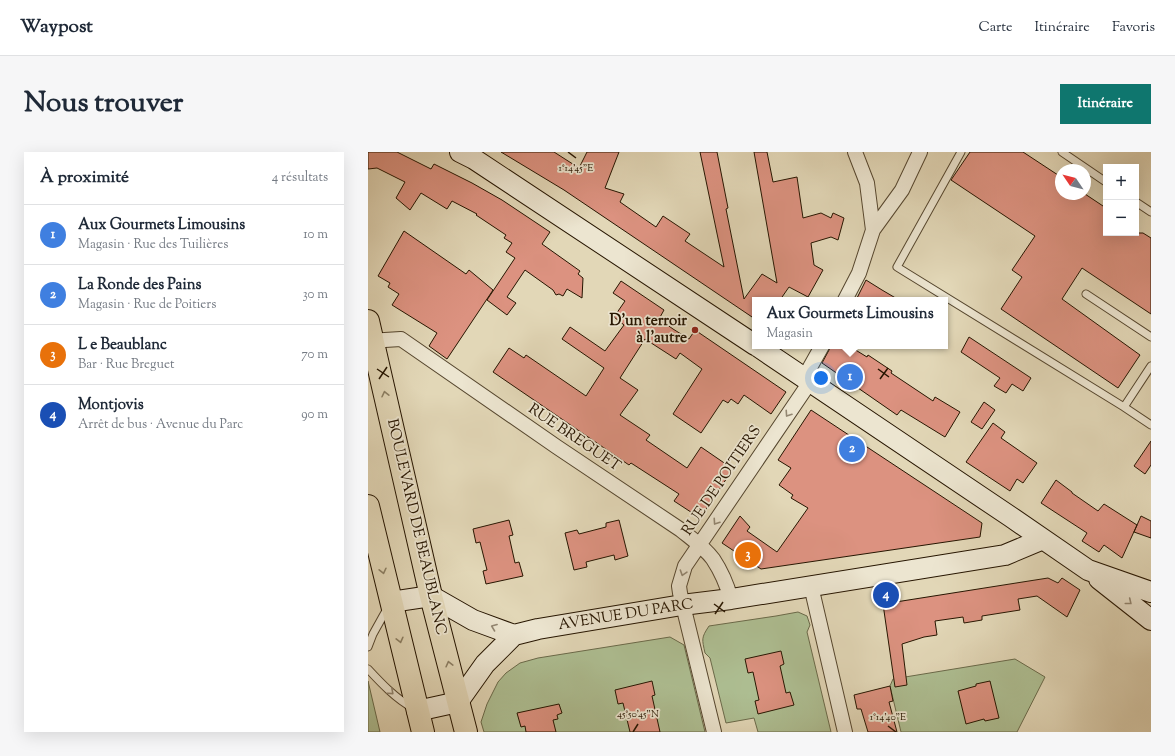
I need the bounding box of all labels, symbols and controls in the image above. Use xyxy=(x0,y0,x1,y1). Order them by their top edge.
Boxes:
text: Waypost xyxy=(20,14,93,41)
text: Carte xyxy=(979,18,1012,38)
text: Itinéraire xyxy=(1034,18,1090,38)
text: Favoris xyxy=(1112,18,1155,38)
text: Nous trouver xyxy=(24,84,183,124)
button: Itinéraire xyxy=(1060,84,1151,124)
text: 1°14'45"E xyxy=(559,161,593,176)
north arrow xyxy=(1055,164,1091,200)
map controls xyxy=(1103,164,1139,236)
button: + xyxy=(1103,164,1139,200)
text: À proximité xyxy=(40,166,129,190)
text: 4 résultats xyxy=(272,169,328,187)
button: − xyxy=(1103,200,1139,236)
text: Aux Gourmets Limousins xyxy=(78,215,245,236)
text: 1 xyxy=(51,226,55,244)
text: 10 m xyxy=(303,226,328,244)
text: Magasin · Rue des Tuilières xyxy=(78,236,228,254)
text: La Ronde des Pains xyxy=(78,275,202,296)
text: 2 xyxy=(50,286,56,304)
text: 30 m xyxy=(302,286,328,304)
text: Magasin · Rue de Poitiers xyxy=(78,296,216,314)
popup xyxy=(752,297,948,349)
text: Aux Gourmets Limousins xyxy=(766,304,934,325)
place label: D'un terroir à l'autre xyxy=(610,311,687,349)
marker: D'un terroir à l'autre xyxy=(690,325,700,335)
text: Magasin xyxy=(766,325,813,343)
text: L e Beaublanc xyxy=(78,335,167,356)
text: 3 xyxy=(50,346,56,364)
text: 70 m xyxy=(301,346,328,364)
text: Bar · Rue Breguet xyxy=(78,356,174,374)
pin: 1 xyxy=(837,362,863,392)
your location xyxy=(811,368,831,388)
one-way arrow xyxy=(381,391,389,397)
text: Montjovis xyxy=(78,395,144,416)
street label: RUE BREGUET xyxy=(523,399,625,477)
text: 4 xyxy=(50,406,56,424)
text: 90 m xyxy=(301,406,328,424)
one-way arrow xyxy=(785,410,793,417)
text: Arrêt de bus · Avenue du Parc xyxy=(78,416,243,434)
street label: BOULEVARD DE BEAUBLANC xyxy=(381,417,451,637)
street label: RUE DE POITIERS xyxy=(677,422,767,540)
pin: 2 xyxy=(839,434,865,464)
one-way arrow xyxy=(713,518,720,525)
pin: 3 xyxy=(735,540,761,570)
one-way arrow xyxy=(379,568,387,574)
one-way arrow xyxy=(679,570,688,577)
pin: 4 xyxy=(873,580,899,610)
street label: AVENUE DU PARC xyxy=(557,594,695,636)
one-way arrow xyxy=(1124,598,1131,605)
one-way arrow xyxy=(490,624,497,632)
one-way arrow xyxy=(395,636,404,643)
one-way arrow xyxy=(445,661,453,668)
one-way arrow xyxy=(386,687,394,694)
text: 45°50'45"N xyxy=(617,707,659,722)
text: 1°14'40"E xyxy=(870,710,906,725)

